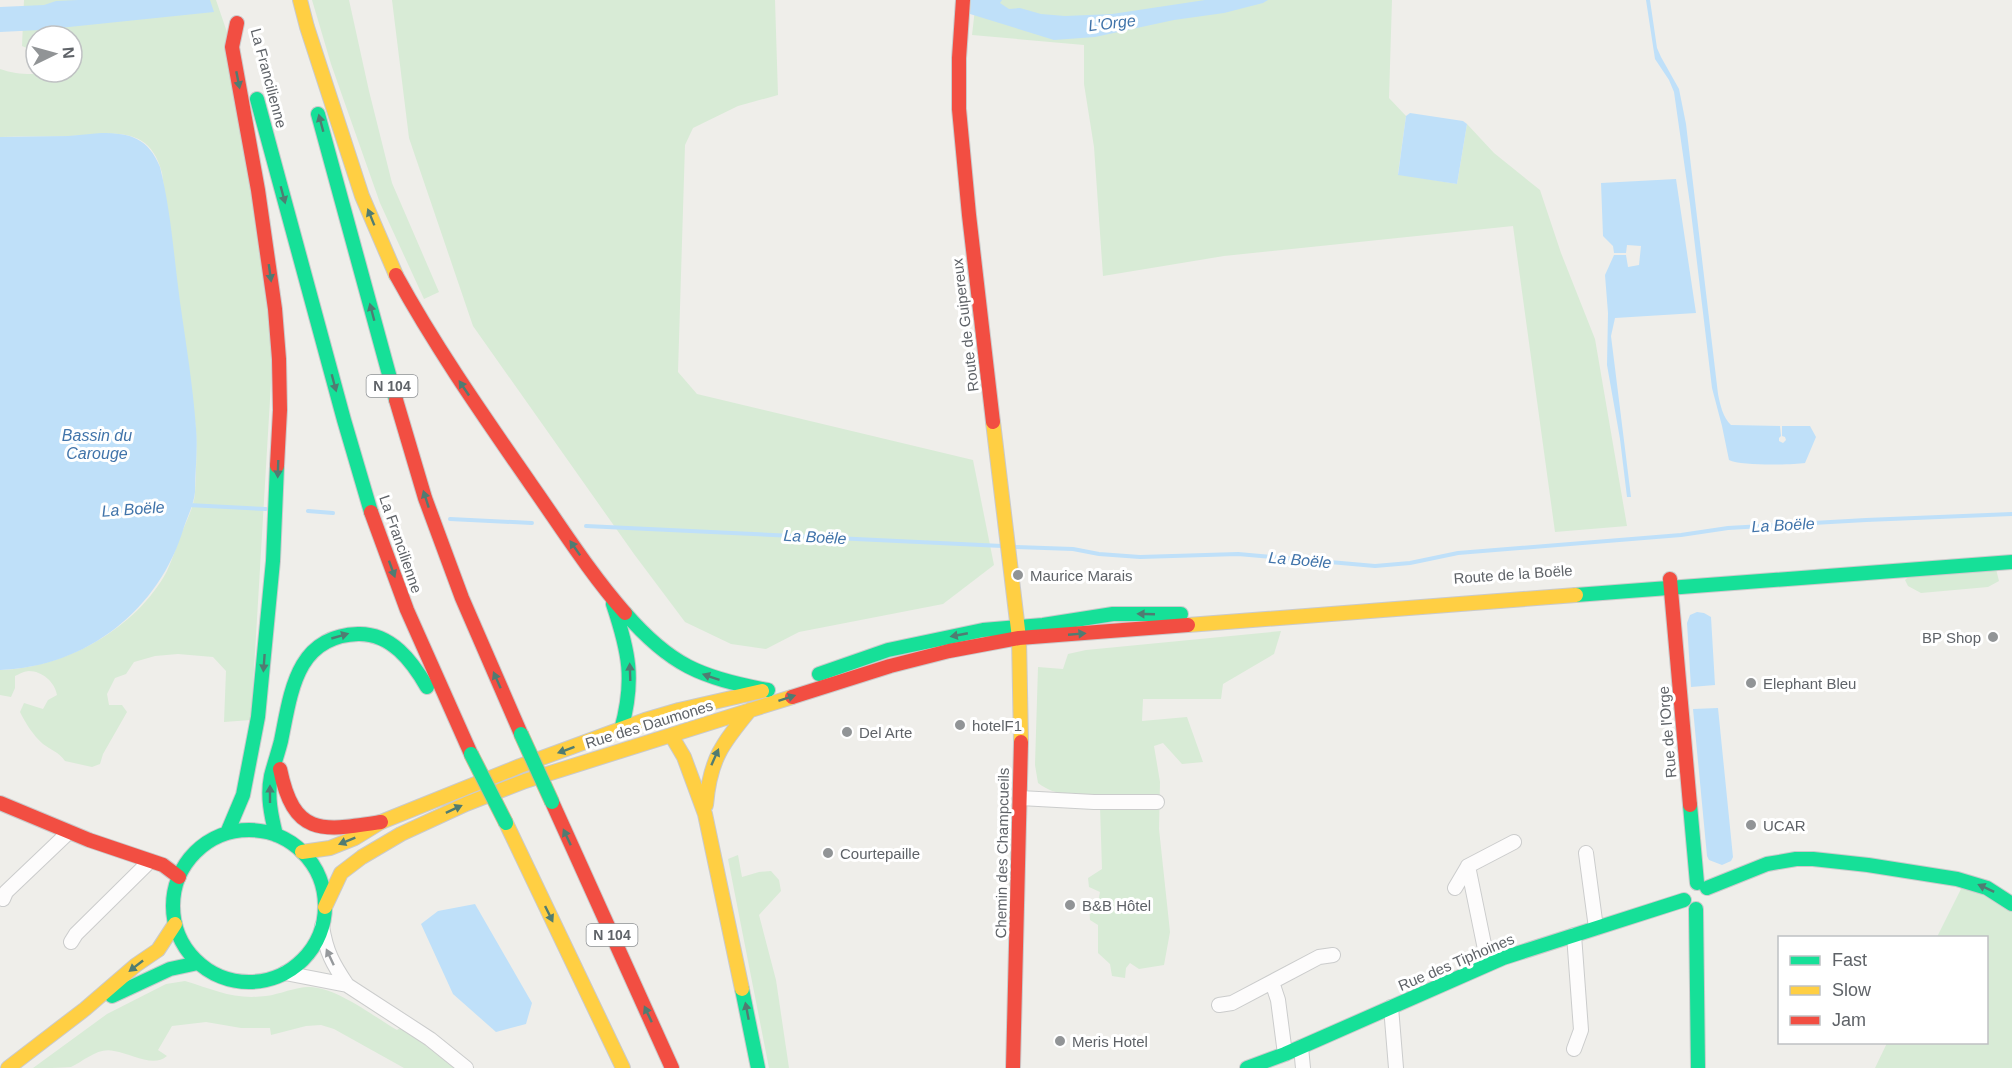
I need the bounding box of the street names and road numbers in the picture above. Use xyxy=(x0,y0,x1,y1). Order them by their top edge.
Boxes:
street label: La Francilienne xyxy=(248,26,290,130)
street label: Route de Guipereux xyxy=(948,257,982,393)
road number: N 104 xyxy=(366,375,418,397)
street label: La Francilienne xyxy=(376,493,426,595)
street label: Route de la Boële xyxy=(1453,561,1573,587)
street label: Rue de l'Orge xyxy=(1655,685,1679,779)
street label: Rue des Daumones xyxy=(583,696,715,752)
street label: Chemin des Champcueils xyxy=(992,767,1012,939)
road number: N 104 xyxy=(586,924,638,946)
street label: Rue des Tiphoines xyxy=(1395,930,1517,994)

